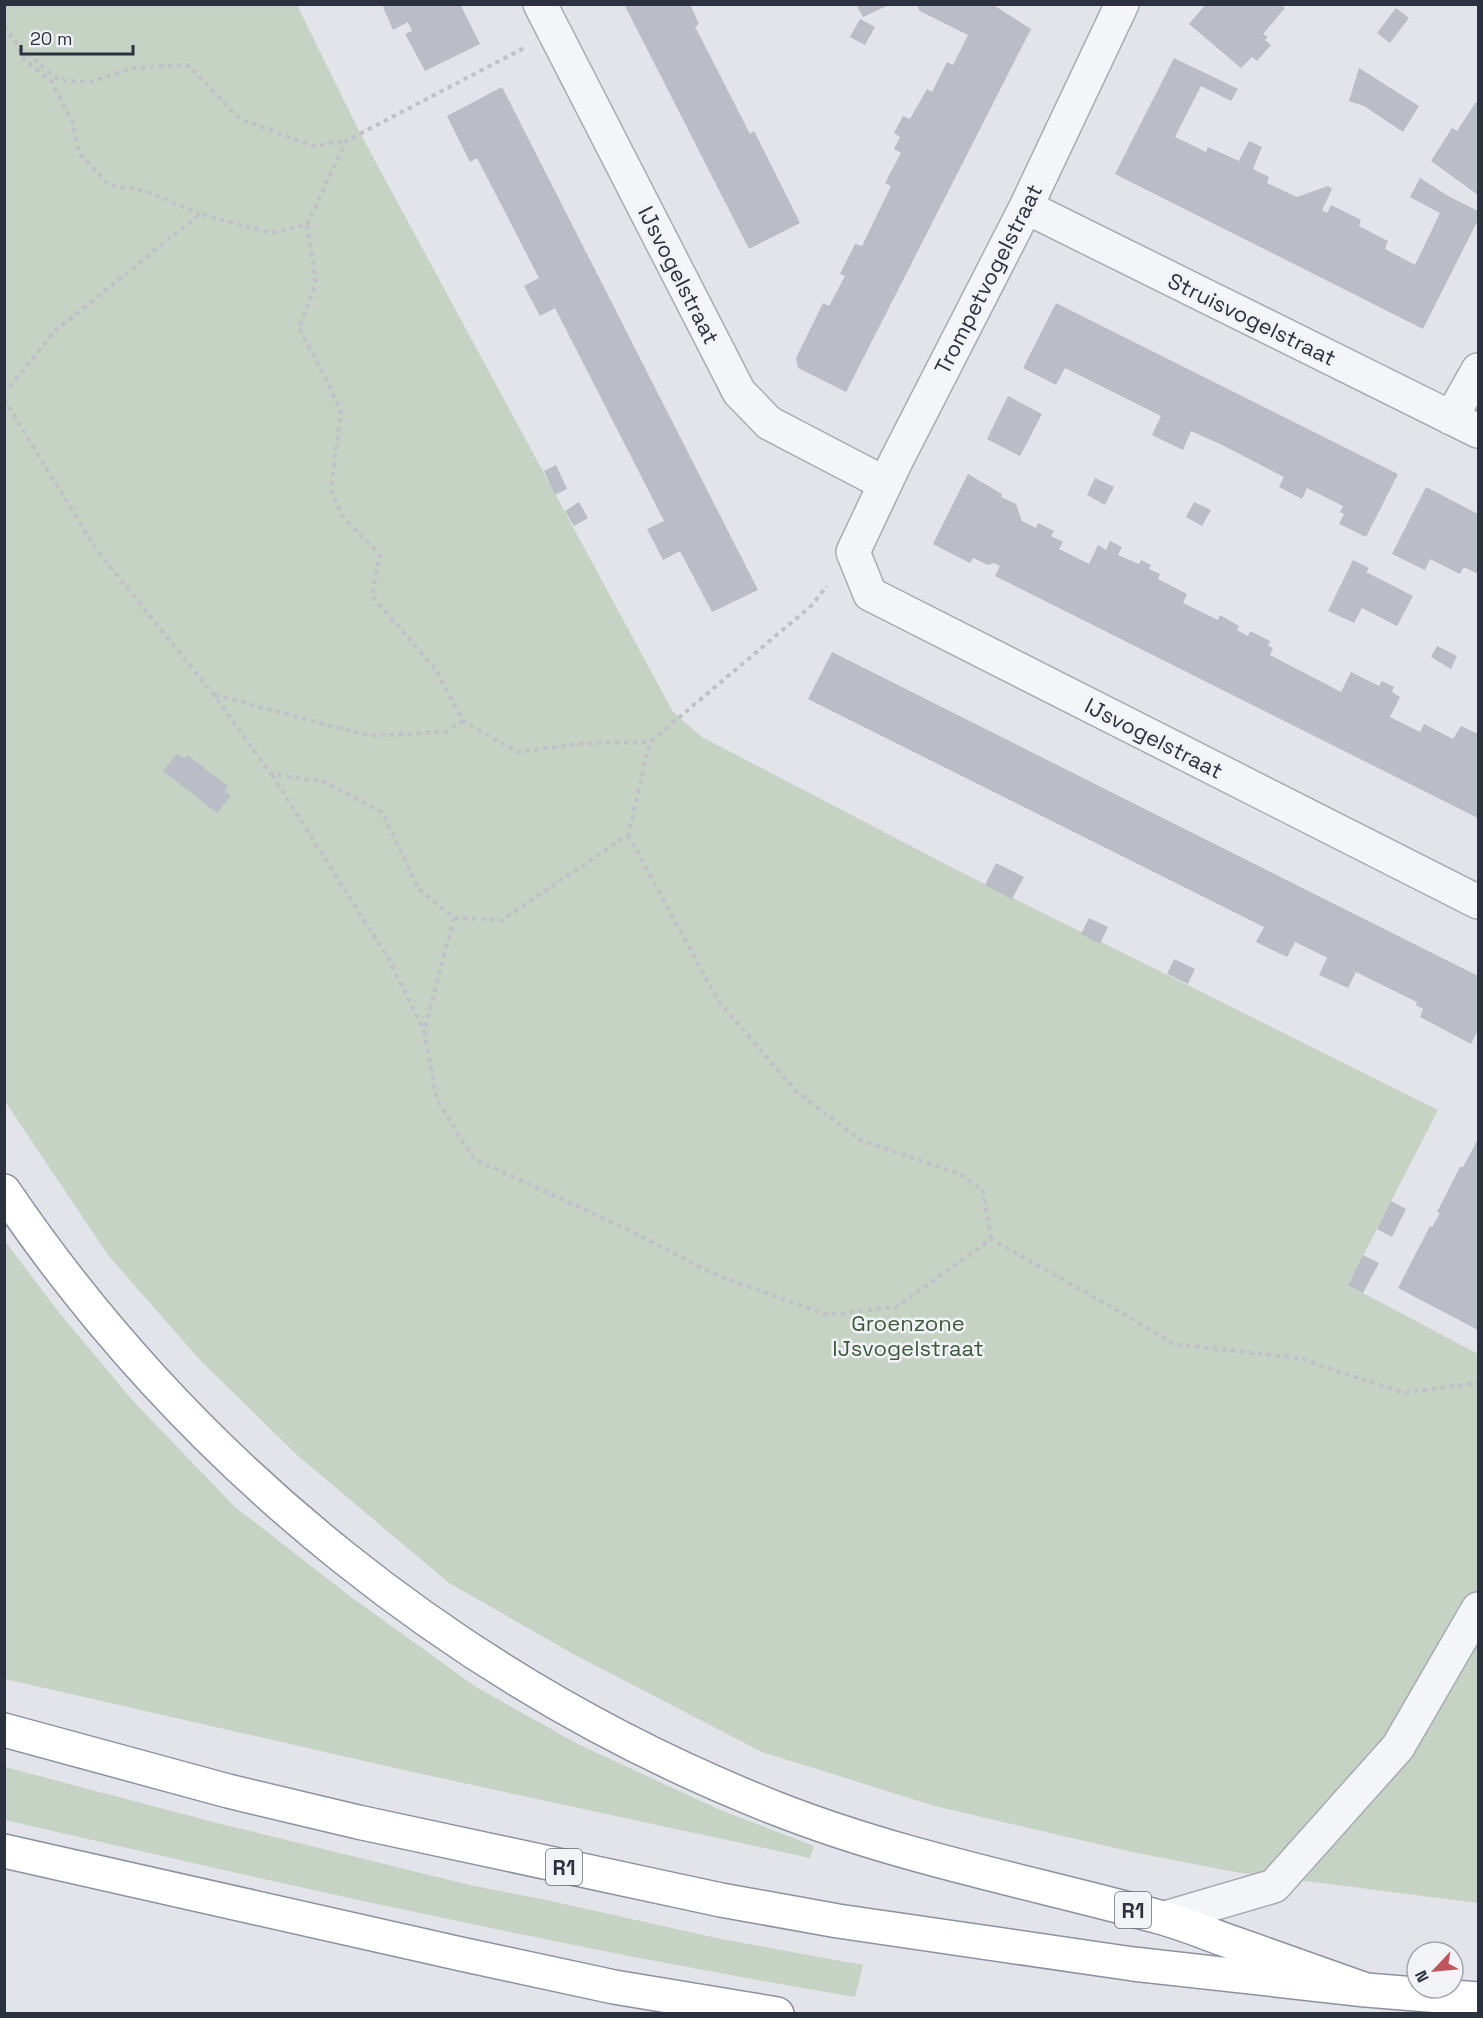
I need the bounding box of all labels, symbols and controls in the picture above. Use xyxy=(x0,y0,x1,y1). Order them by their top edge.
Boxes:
scale bar xyxy=(21,18,134,56)
text: 20 m xyxy=(30,27,73,50)
street label: Trompetvogelstraat xyxy=(928,179,1048,379)
street label: IJsvogelstraat xyxy=(632,201,726,349)
street label: Struisvogelstraat xyxy=(1163,266,1341,372)
street label: IJsvogelstraat xyxy=(1080,691,1228,785)
park label: Groenzone IJsvogelstraat xyxy=(832,1309,984,1362)
road number: R1 xyxy=(546,1849,582,1885)
road number: R1 xyxy=(1115,1892,1151,1928)
north arrow xyxy=(1405,1940,1465,2000)
text: N xyxy=(1410,1967,1434,1986)

